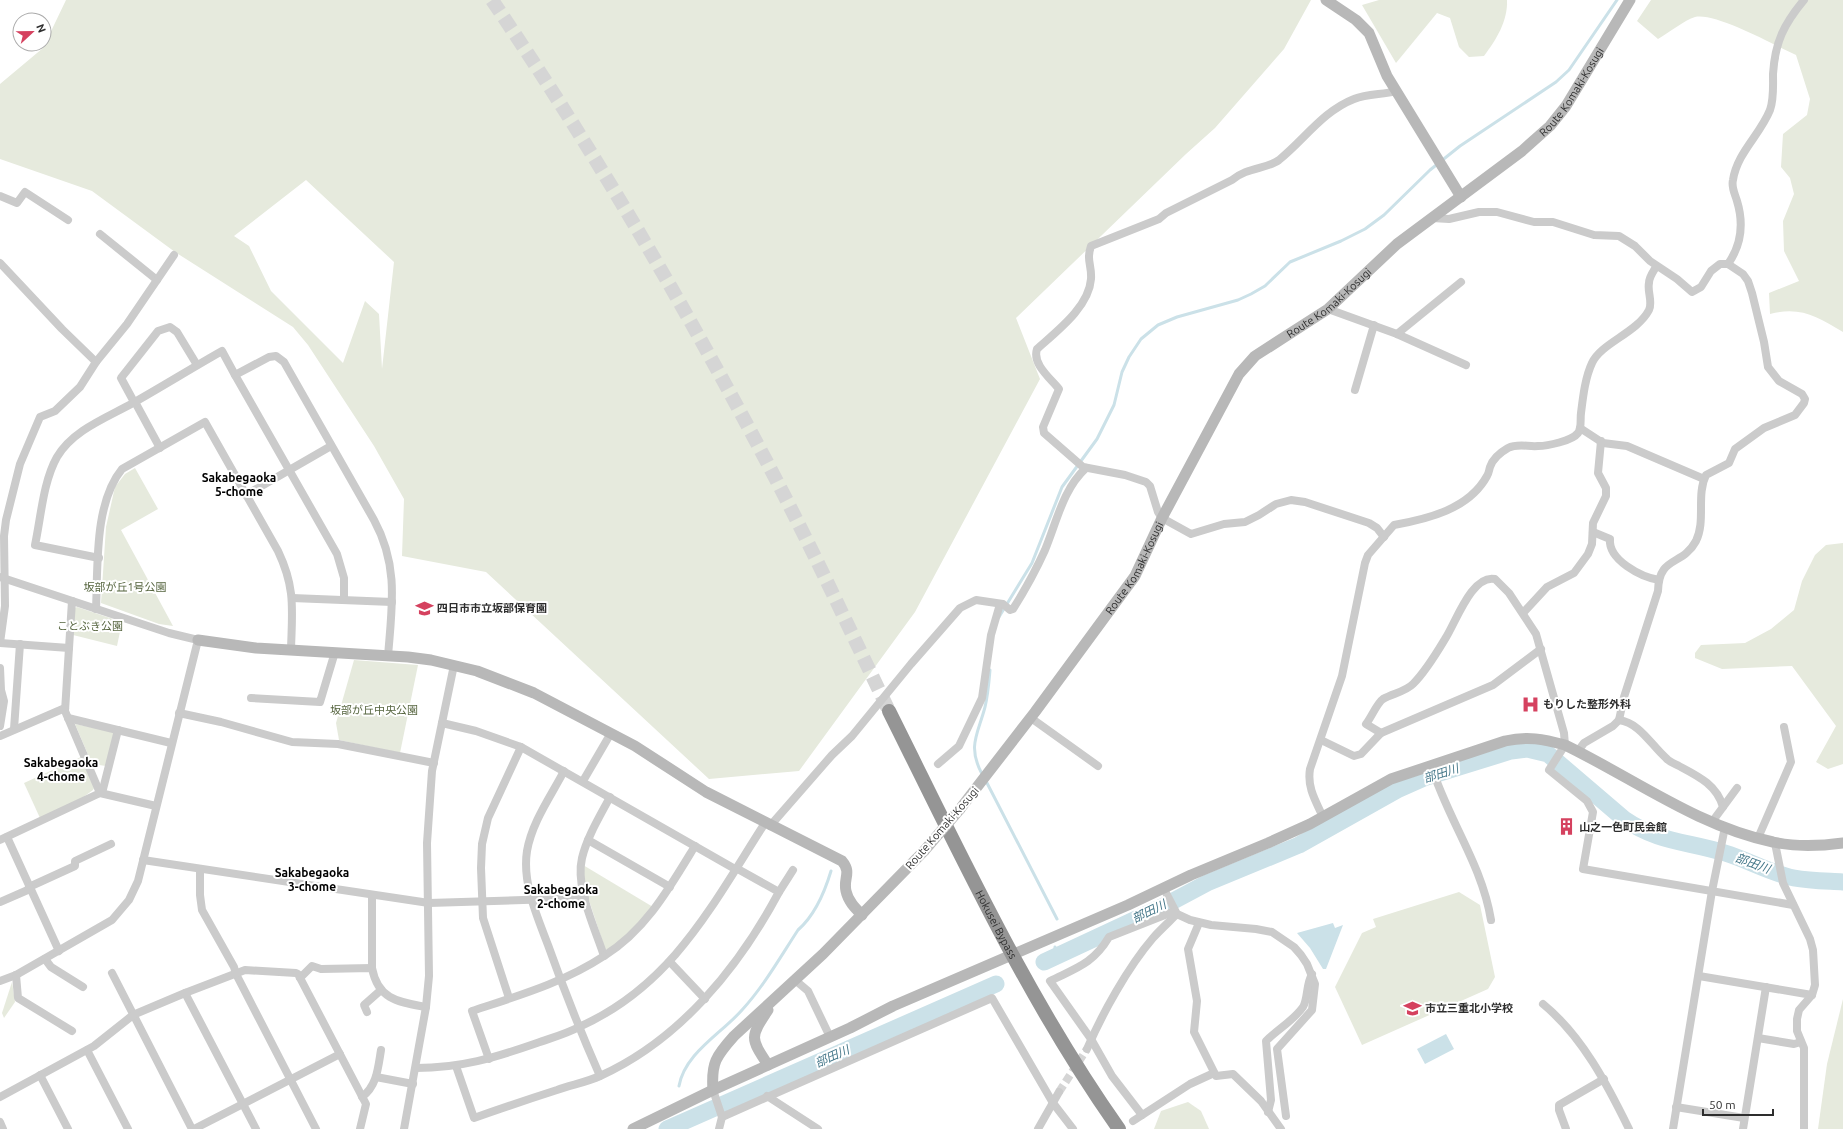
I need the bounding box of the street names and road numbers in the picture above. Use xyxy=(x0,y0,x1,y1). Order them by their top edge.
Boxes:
street label: Route Komaki-Kosugi xyxy=(1537,45,1606,139)
street label: Route Komaki-Kosugi xyxy=(1284,266,1374,340)
street label: Route Komaki-Kosugi xyxy=(1103,520,1165,617)
street label: Route Komaki-Kosugi xyxy=(903,784,981,872)
street label: Hokusei Bypass xyxy=(973,888,1019,961)

